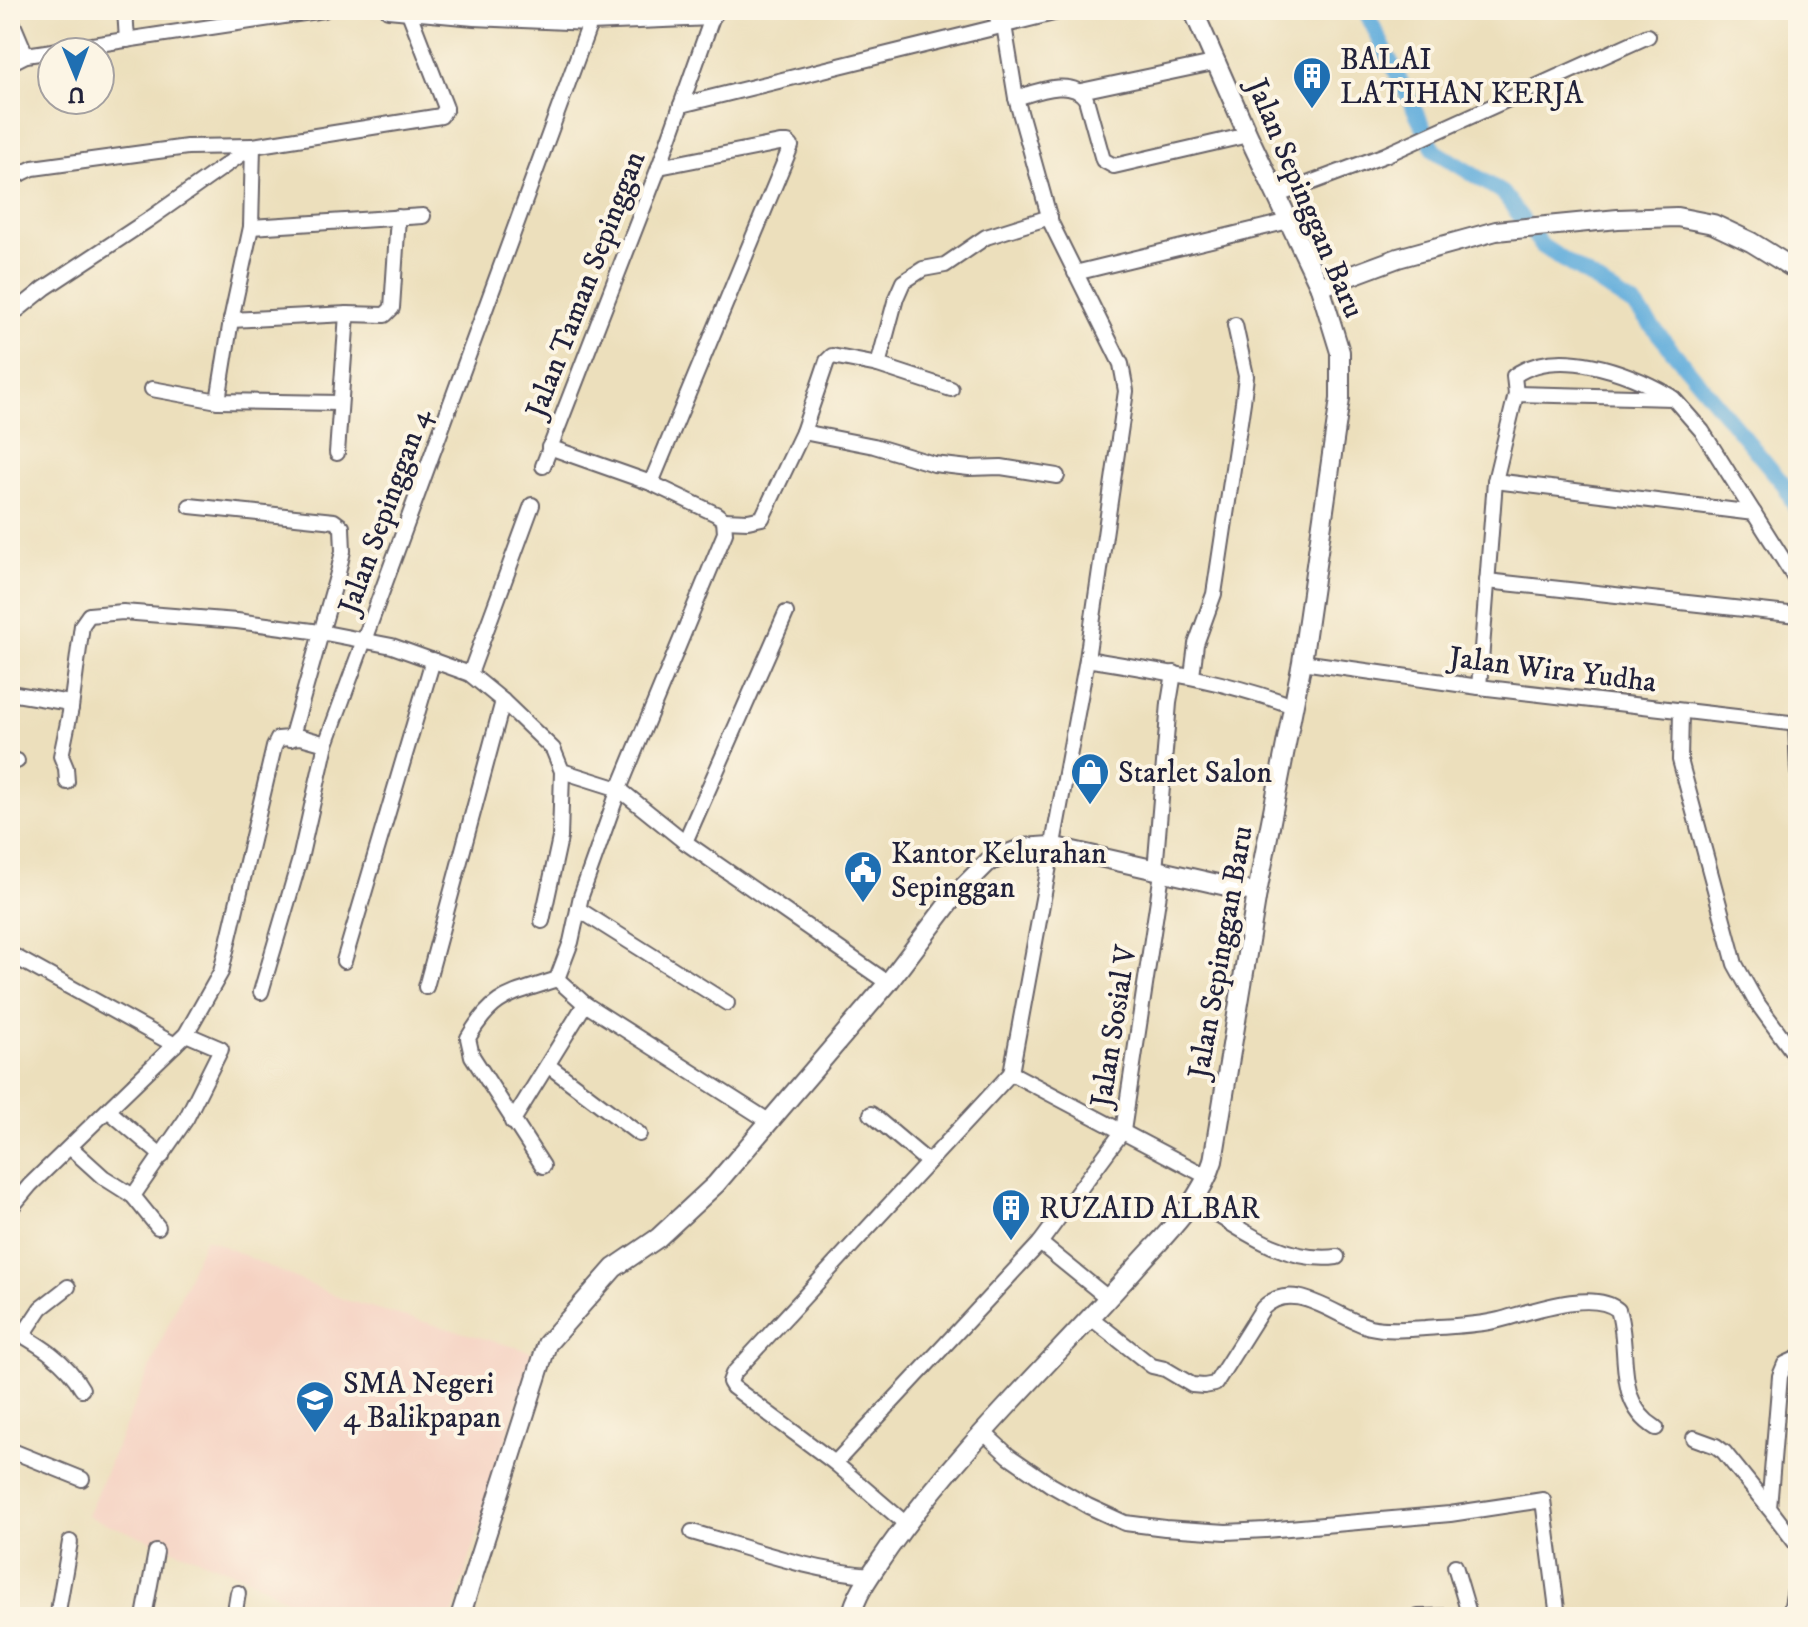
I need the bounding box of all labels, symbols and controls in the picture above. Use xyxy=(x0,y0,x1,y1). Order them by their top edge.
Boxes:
north arrow xyxy=(36,36,116,116)
place label: BALAI LATIHAN KERJA xyxy=(1340,42,1584,113)
building icon: BALAI LATIHAN KERJA xyxy=(1291,55,1333,110)
street label: Jalan Sepinggan Baru xyxy=(1236,71,1372,324)
text: U xyxy=(68,81,85,108)
street label: Jalan Taman Sepinggan xyxy=(517,146,654,426)
street label: Jalan Sepinggan 4 xyxy=(330,403,440,622)
street label: Jalan Wira Yudha xyxy=(1444,639,1659,702)
shop icon: Starlet Salon xyxy=(1069,751,1111,806)
place label: Starlet Salon xyxy=(1118,755,1272,792)
street label: Jalan Sepinggan Baru xyxy=(1181,823,1262,1084)
place label: Kantor Kelurahan Sepinggan xyxy=(891,836,1107,907)
public building icon: Kantor Kelurahan Sepinggan xyxy=(842,849,884,904)
street label: Jalan Sosial V xyxy=(1083,942,1146,1113)
building icon: RUZAID ALBAR xyxy=(990,1187,1032,1242)
place label: RUZAID ALBAR xyxy=(1039,1191,1260,1228)
place label: SMA Negeri 4 Balikpapan xyxy=(343,1366,502,1437)
school or university icon: SMA Negeri 4 Balikpapan xyxy=(294,1379,336,1434)

